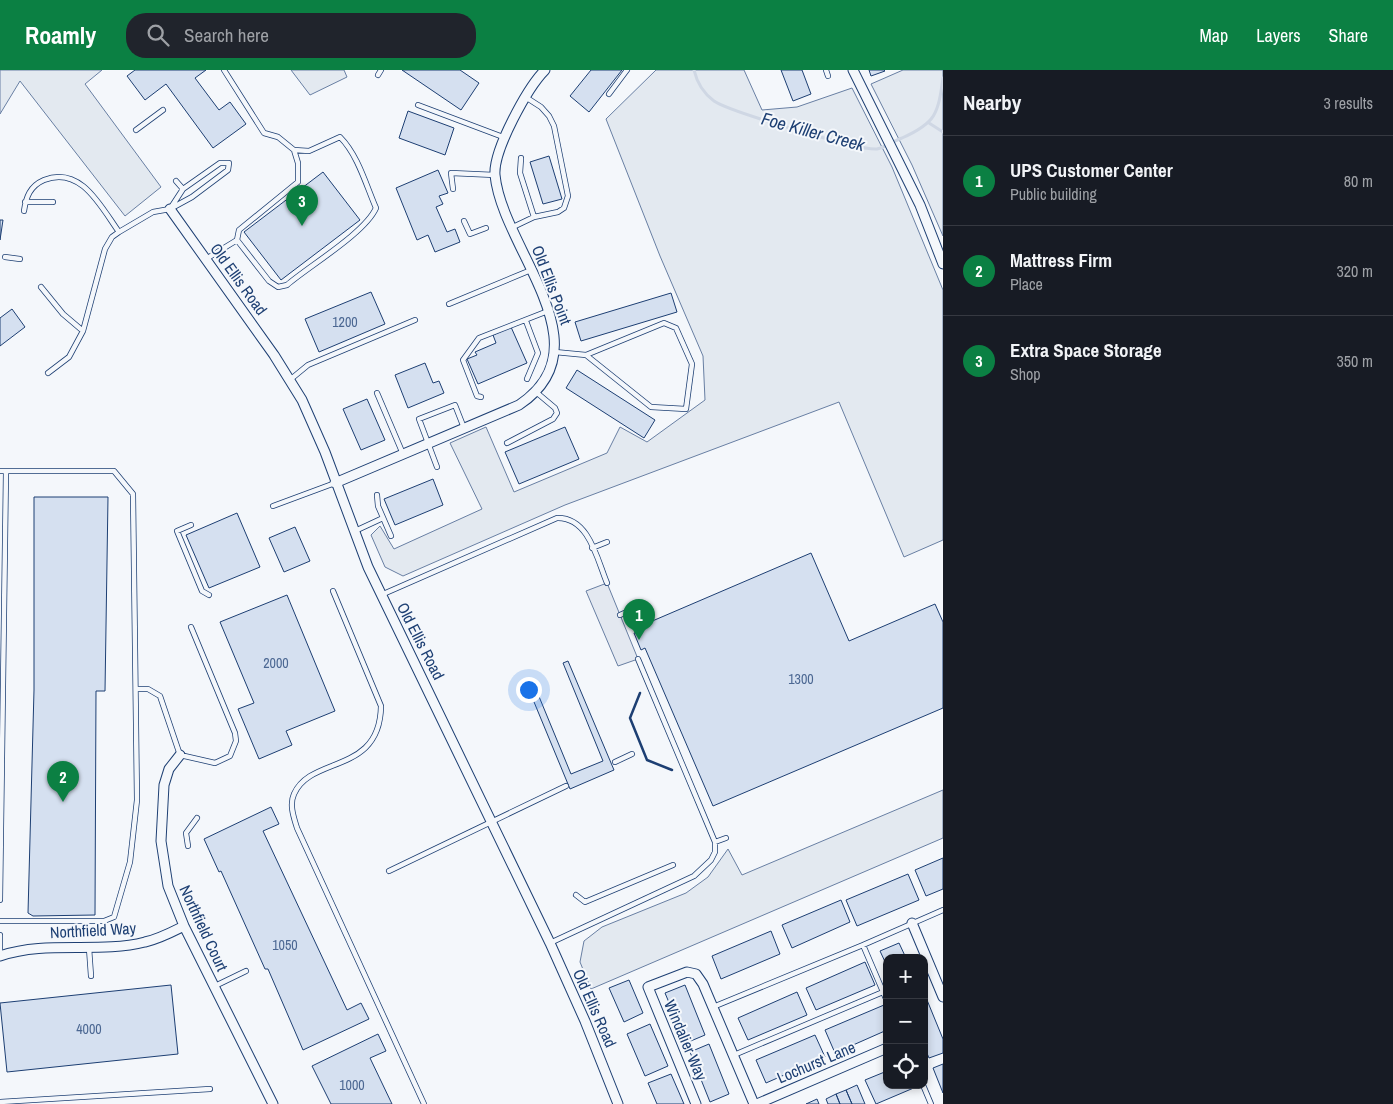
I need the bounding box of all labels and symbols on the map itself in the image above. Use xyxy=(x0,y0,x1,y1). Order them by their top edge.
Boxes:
water label: Foe Killer Creek xyxy=(759,106,868,157)
pin: 3 xyxy=(286,185,318,226)
street label: Old Ellis Road xyxy=(205,239,273,319)
street label: Old Ellis Point xyxy=(527,242,577,328)
house number: 1200 xyxy=(332,313,358,331)
street label: Old Ellis Road xyxy=(392,599,450,683)
pin: 1 xyxy=(623,599,655,640)
house number: 2000 xyxy=(263,654,289,672)
house number: 1300 xyxy=(788,670,814,688)
your location xyxy=(516,677,542,703)
pin: 2 xyxy=(47,761,79,802)
street label: Northfield Court xyxy=(174,881,234,975)
street label: Northfield Way xyxy=(49,917,137,943)
house number: 1050 xyxy=(272,936,298,954)
street label: Old Ellis Road xyxy=(568,965,622,1051)
street label: Windalier Way xyxy=(659,996,713,1084)
house number: 4000 xyxy=(76,1020,102,1038)
street label: Lochurst Lane xyxy=(773,1036,859,1088)
house number: 1000 xyxy=(339,1076,365,1094)

